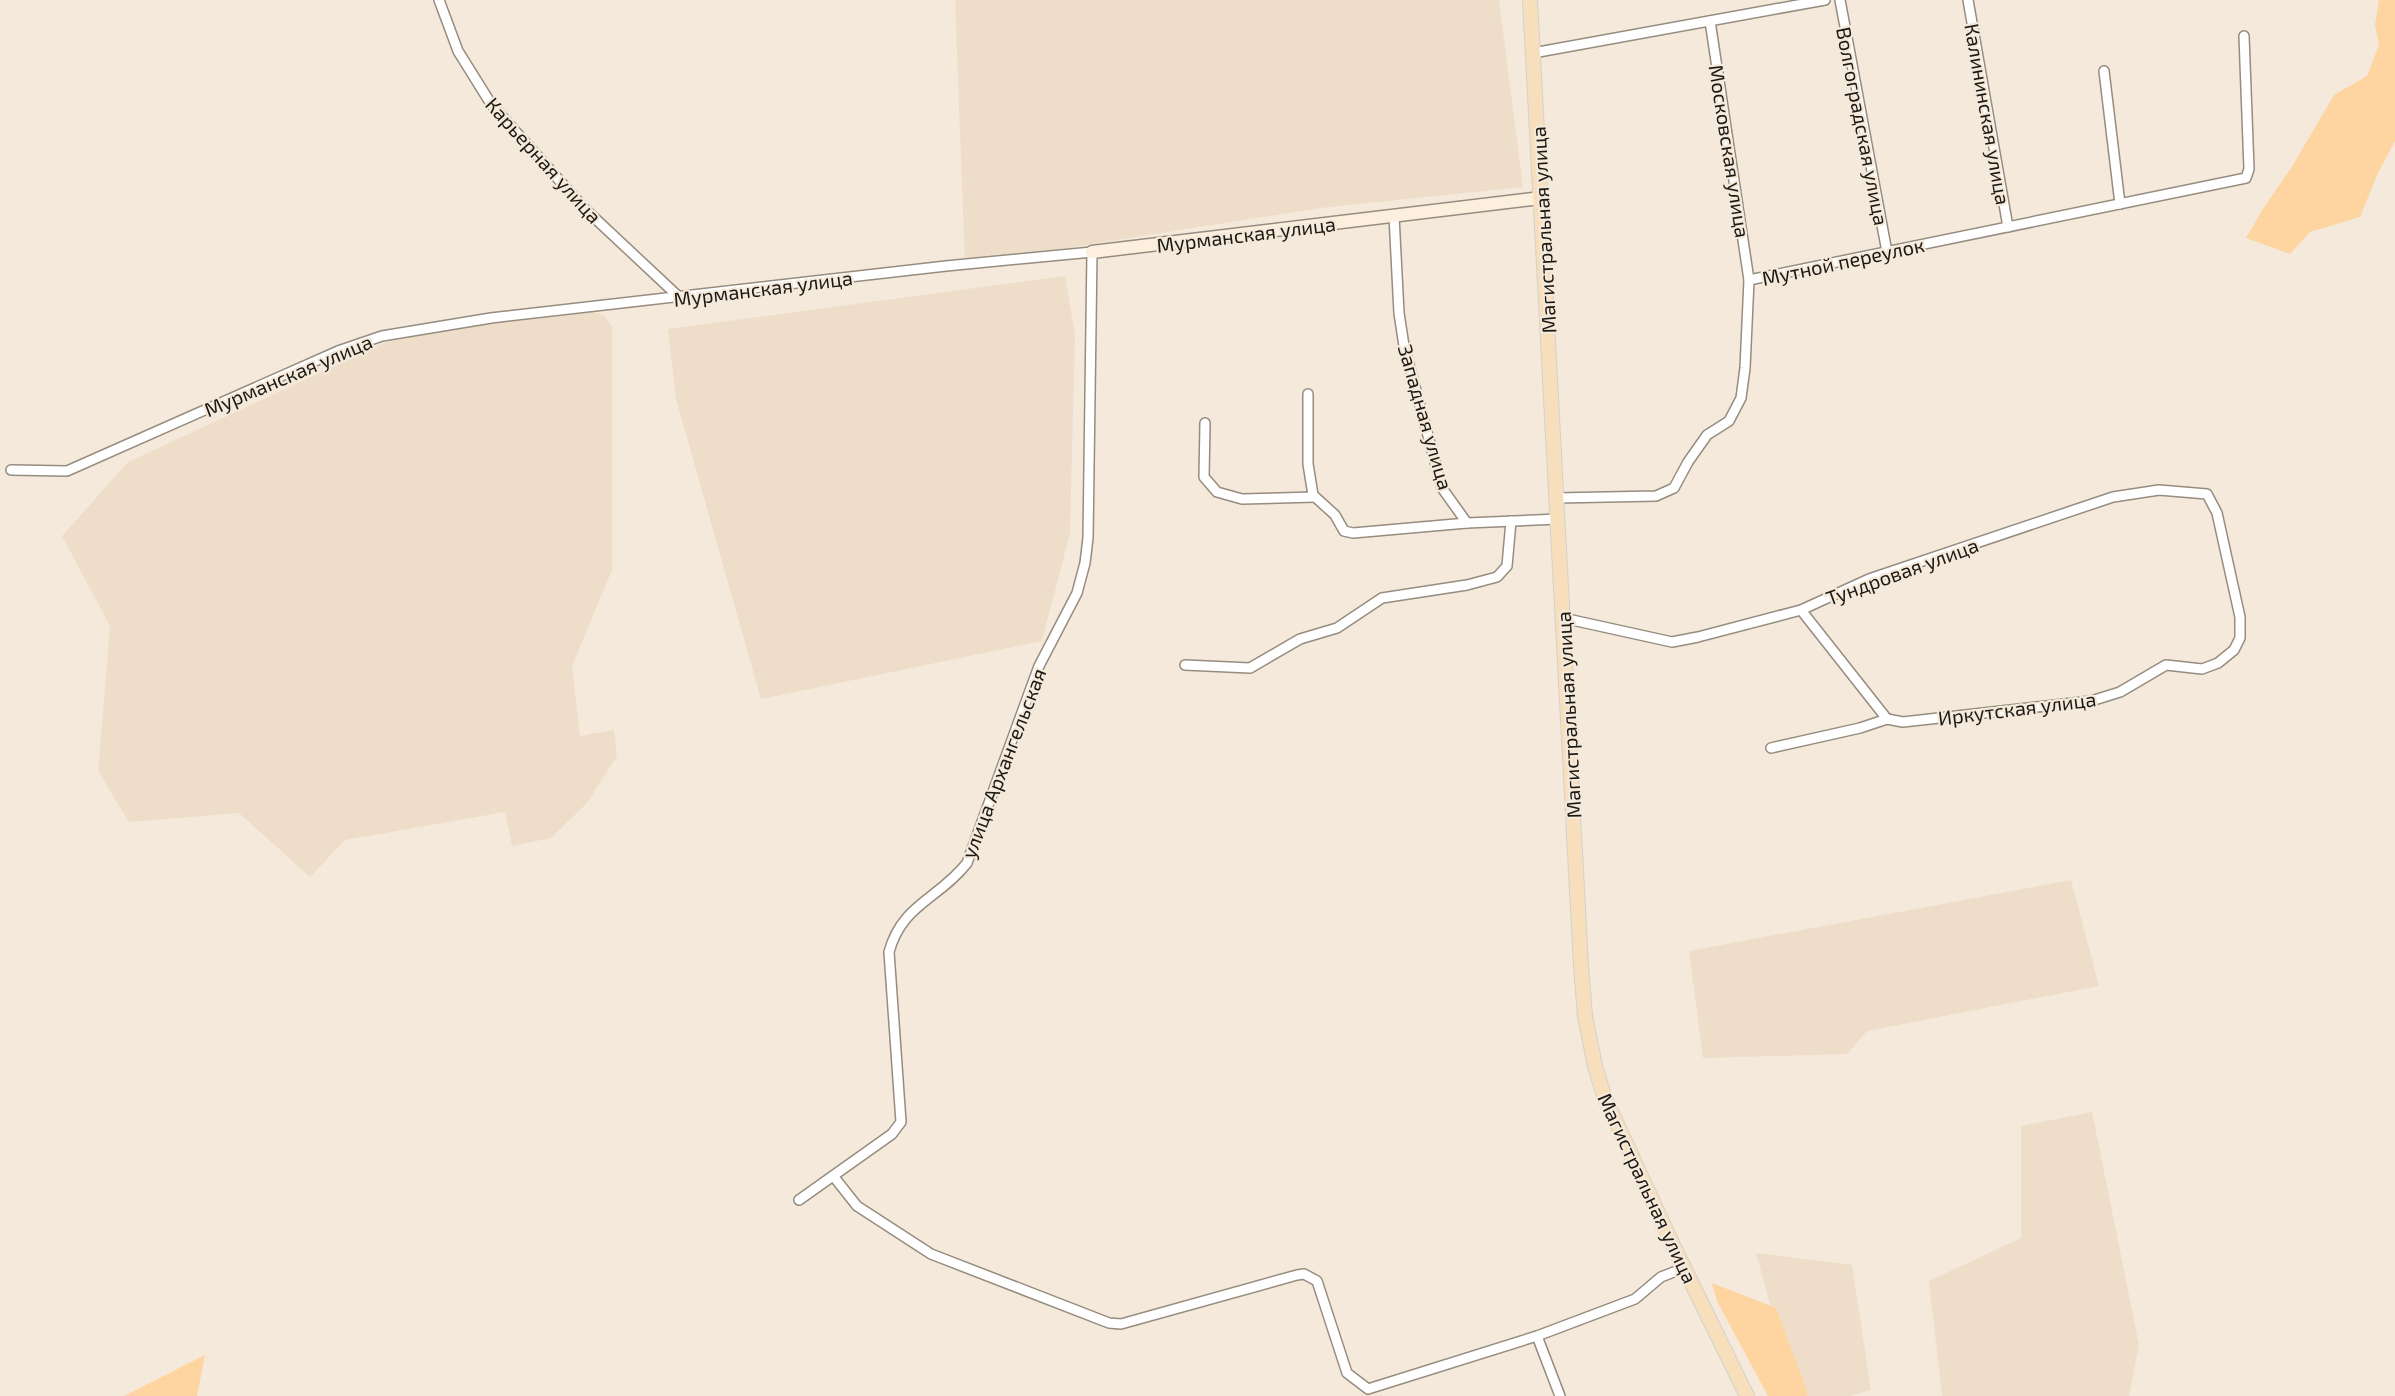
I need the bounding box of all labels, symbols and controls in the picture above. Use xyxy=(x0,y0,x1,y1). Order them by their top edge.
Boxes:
street label: Калининская улица xyxy=(1959,21,2016,207)
street label: Волгоградская улица xyxy=(1831,25,1894,228)
street label: Московская улица xyxy=(1703,63,1756,239)
street label: Карьерная улица xyxy=(480,92,607,229)
street label: Магистральная улица xyxy=(1526,126,1561,334)
street label: Мурманская улица xyxy=(1155,211,1337,258)
street label: Мутной переулок xyxy=(1760,232,1927,291)
street label: Мурманская улица xyxy=(672,265,854,312)
street label: Мурманская улица xyxy=(200,329,376,422)
street label: Западная улица xyxy=(1393,342,1458,493)
street label: Тундровая улица xyxy=(1822,532,1982,611)
street label: Магистральная улица xyxy=(1551,611,1586,819)
street label: улица Архангельская xyxy=(956,665,1051,862)
street label: Иркутская улица xyxy=(1936,686,2098,731)
street label: Магистральная улица xyxy=(1592,1089,1703,1287)

